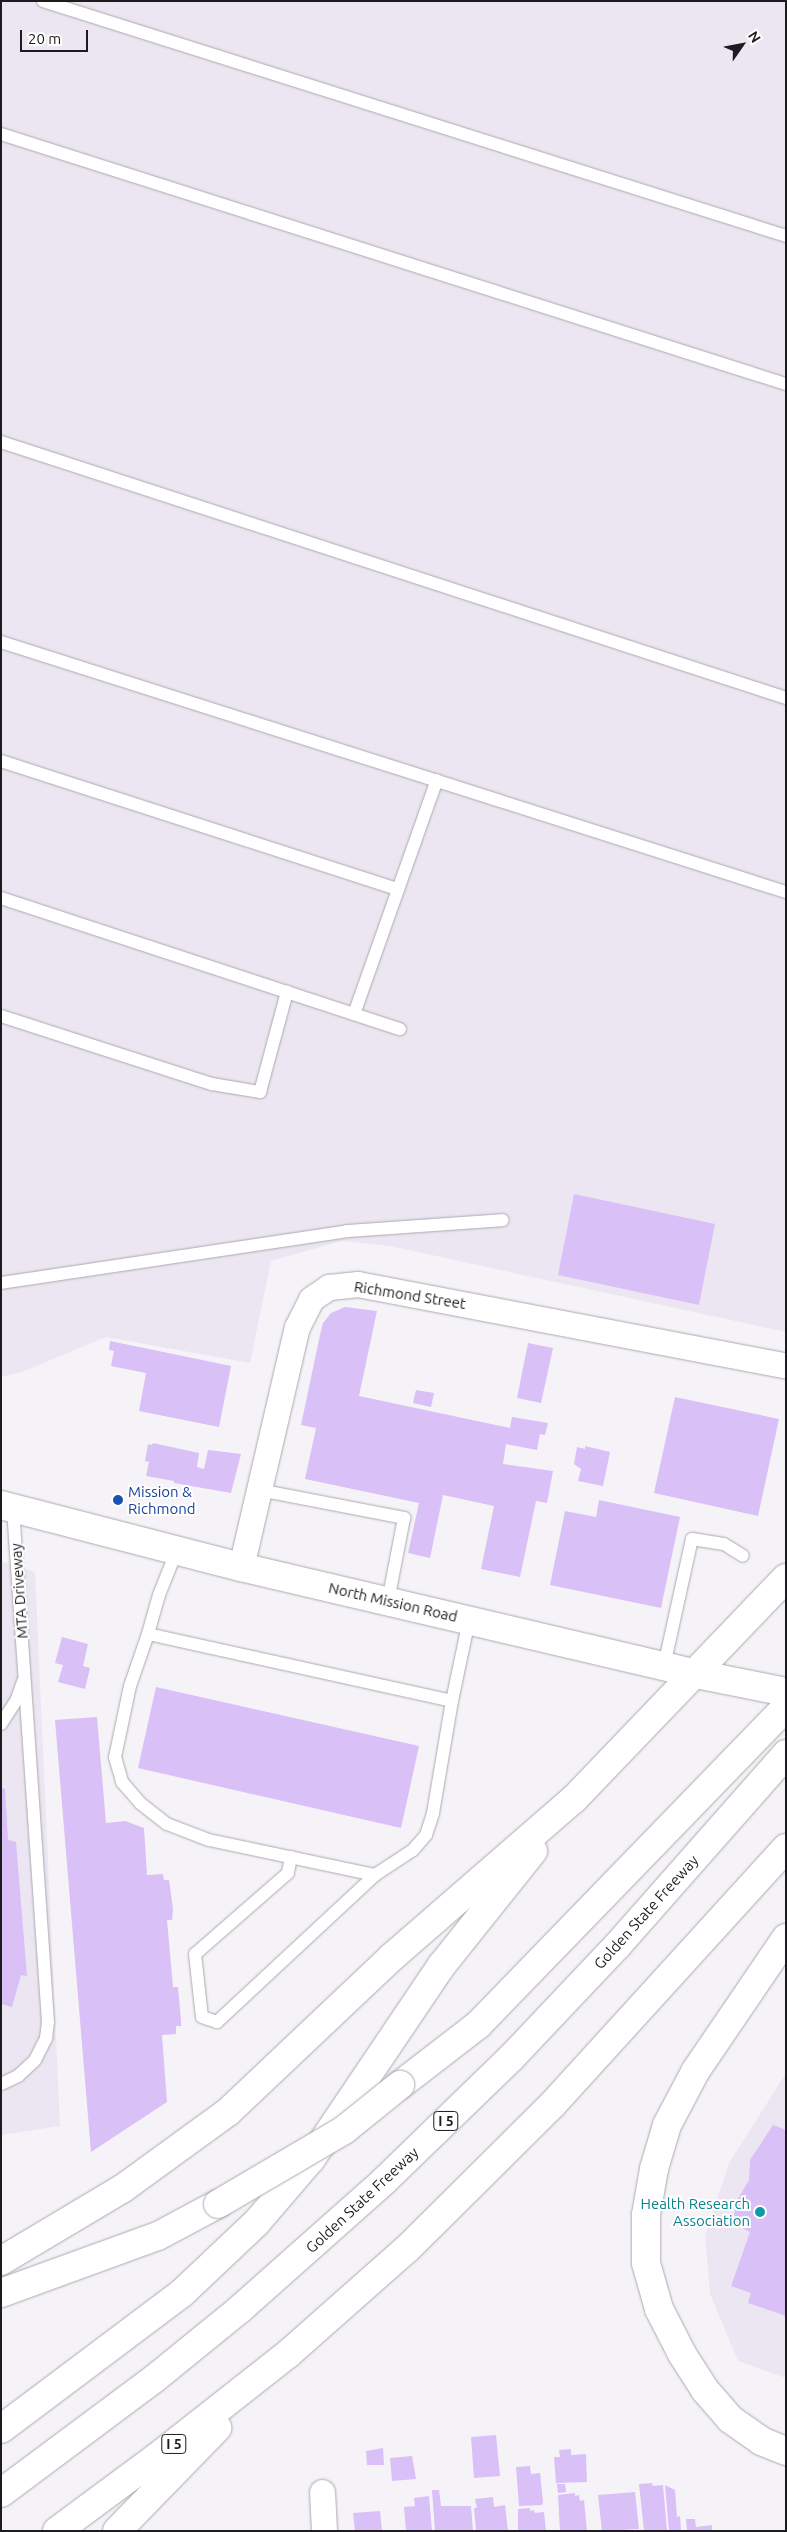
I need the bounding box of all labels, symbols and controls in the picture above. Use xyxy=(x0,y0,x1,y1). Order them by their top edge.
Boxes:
scale bar xyxy=(22,20,90,52)
north arrow xyxy=(717,20,767,70)
text: N xyxy=(745,28,764,46)
text: 20 m xyxy=(28,30,61,47)
street label: Richmond Street xyxy=(353,1277,467,1313)
place label: Mission & Richmond xyxy=(128,1482,196,1517)
marker: Mission & Richmond xyxy=(112,1494,124,1506)
street label: MTA Driveway xyxy=(7,1543,31,1639)
street label: North Mission Road xyxy=(327,1578,459,1626)
street label: Golden State Freeway xyxy=(590,1851,702,1973)
road number: I 5 xyxy=(432,2110,460,2132)
street label: Golden State Freeway xyxy=(302,2143,422,2257)
place label: Health Research Association xyxy=(640,2194,750,2229)
marker: Health Research Association xyxy=(754,2206,766,2218)
road number: I 5 xyxy=(160,2432,188,2456)

